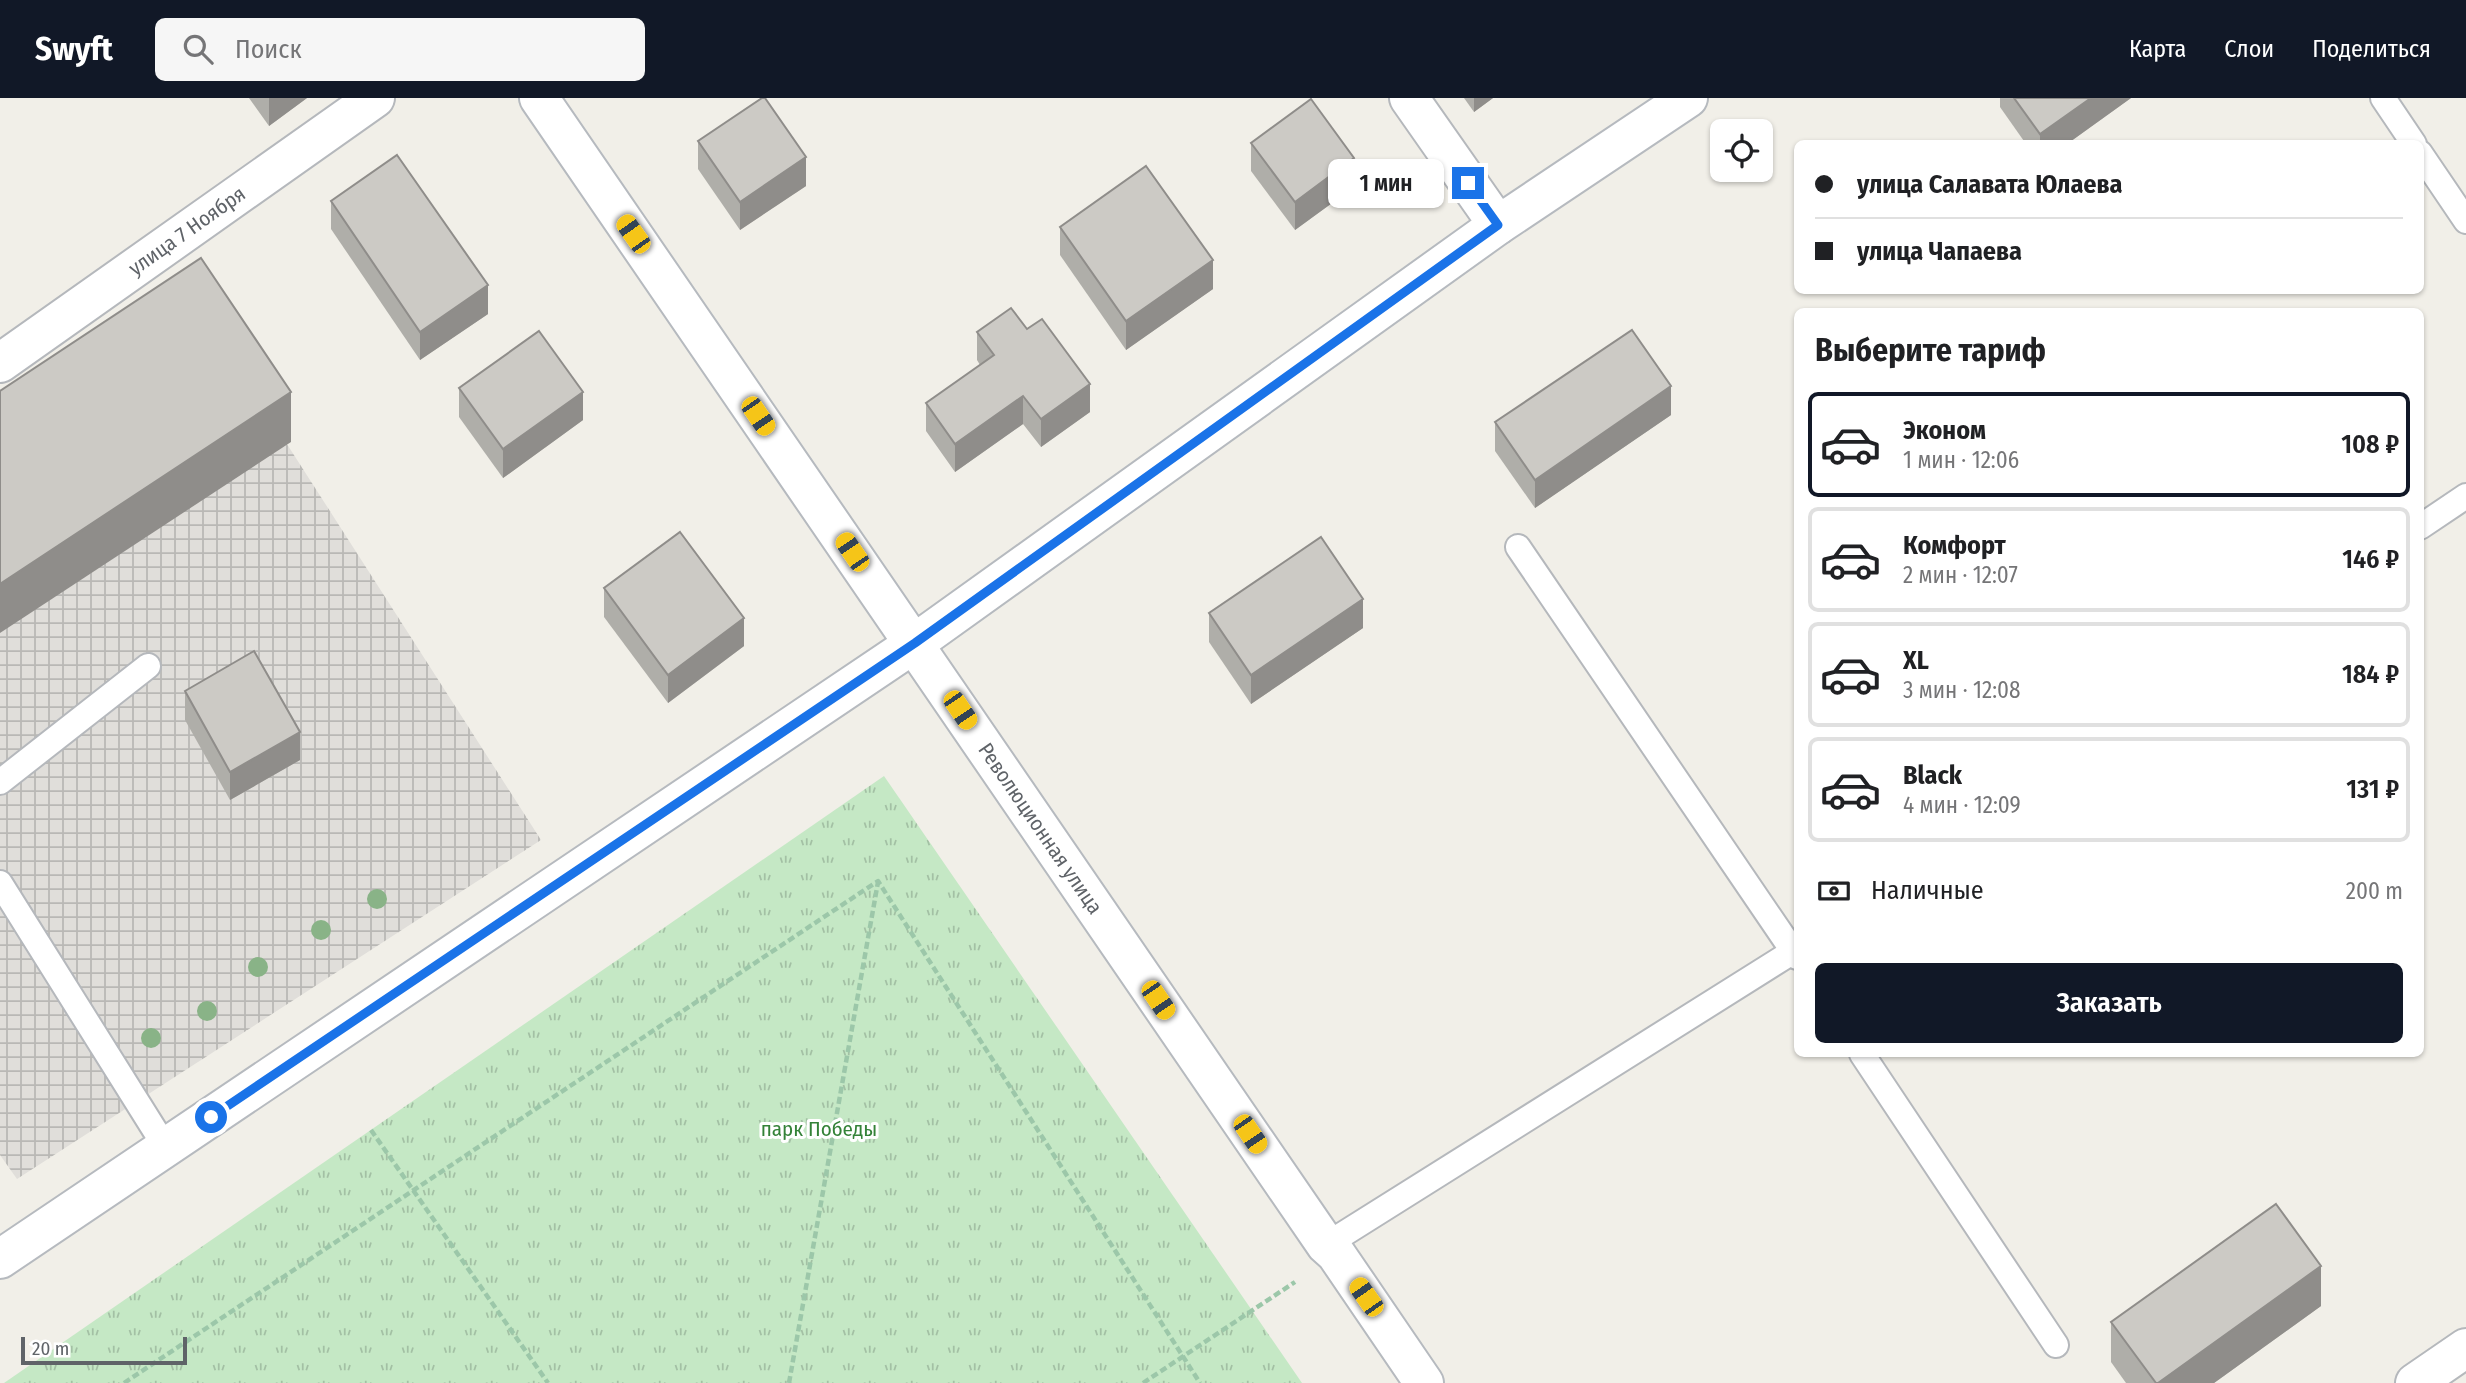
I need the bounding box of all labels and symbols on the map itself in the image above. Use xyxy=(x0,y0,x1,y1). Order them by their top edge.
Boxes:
callout: 1 мин xyxy=(1328,158,1444,208)
route end xyxy=(1452,167,1484,199)
street label: улица 7 Ноября xyxy=(123,181,251,281)
car xyxy=(613,211,654,257)
car xyxy=(738,393,779,439)
car xyxy=(832,529,873,575)
car xyxy=(940,687,981,733)
street label: Революционная улица xyxy=(972,738,1108,919)
car xyxy=(1138,977,1179,1023)
route start xyxy=(195,1101,227,1133)
car xyxy=(1230,1111,1271,1157)
park label: парк Победы xyxy=(761,1116,877,1142)
car xyxy=(1346,1274,1387,1320)
scale bar xyxy=(21,1334,187,1366)

